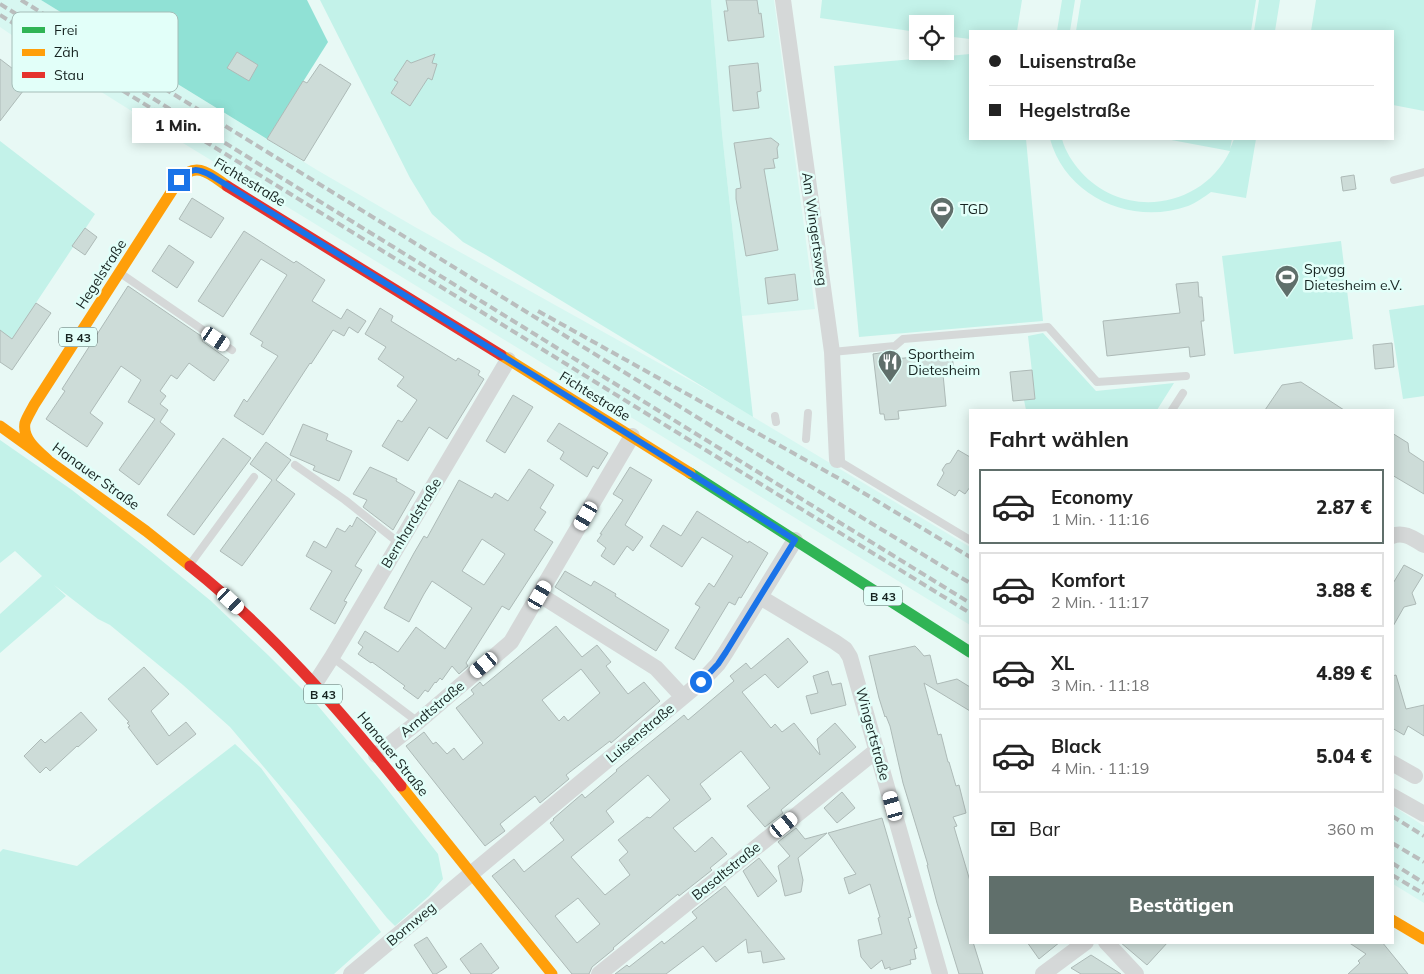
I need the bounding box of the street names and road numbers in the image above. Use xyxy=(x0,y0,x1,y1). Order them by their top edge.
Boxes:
street label: Fichtestraße xyxy=(211,154,289,210)
street label: Am Wingertsweg xyxy=(798,171,832,287)
street label: Hegelstraße xyxy=(72,236,130,312)
road number: B 43 xyxy=(59,328,97,347)
street label: Fichtestraße xyxy=(556,367,634,425)
street label: Hanauer Straße xyxy=(49,438,143,514)
street label: Bernhardstraße xyxy=(377,475,445,571)
road number: B 43 xyxy=(864,586,902,606)
street label: Arndtstraße xyxy=(396,677,468,741)
road number: B 43 xyxy=(304,684,342,704)
street label: Wingertstraße xyxy=(852,686,894,782)
street label: Luisenstraße xyxy=(602,699,678,767)
street label: Hanauer Straße xyxy=(353,708,433,800)
street label: Basaltstraße xyxy=(688,838,764,904)
street label: Bornweg xyxy=(383,898,439,950)

